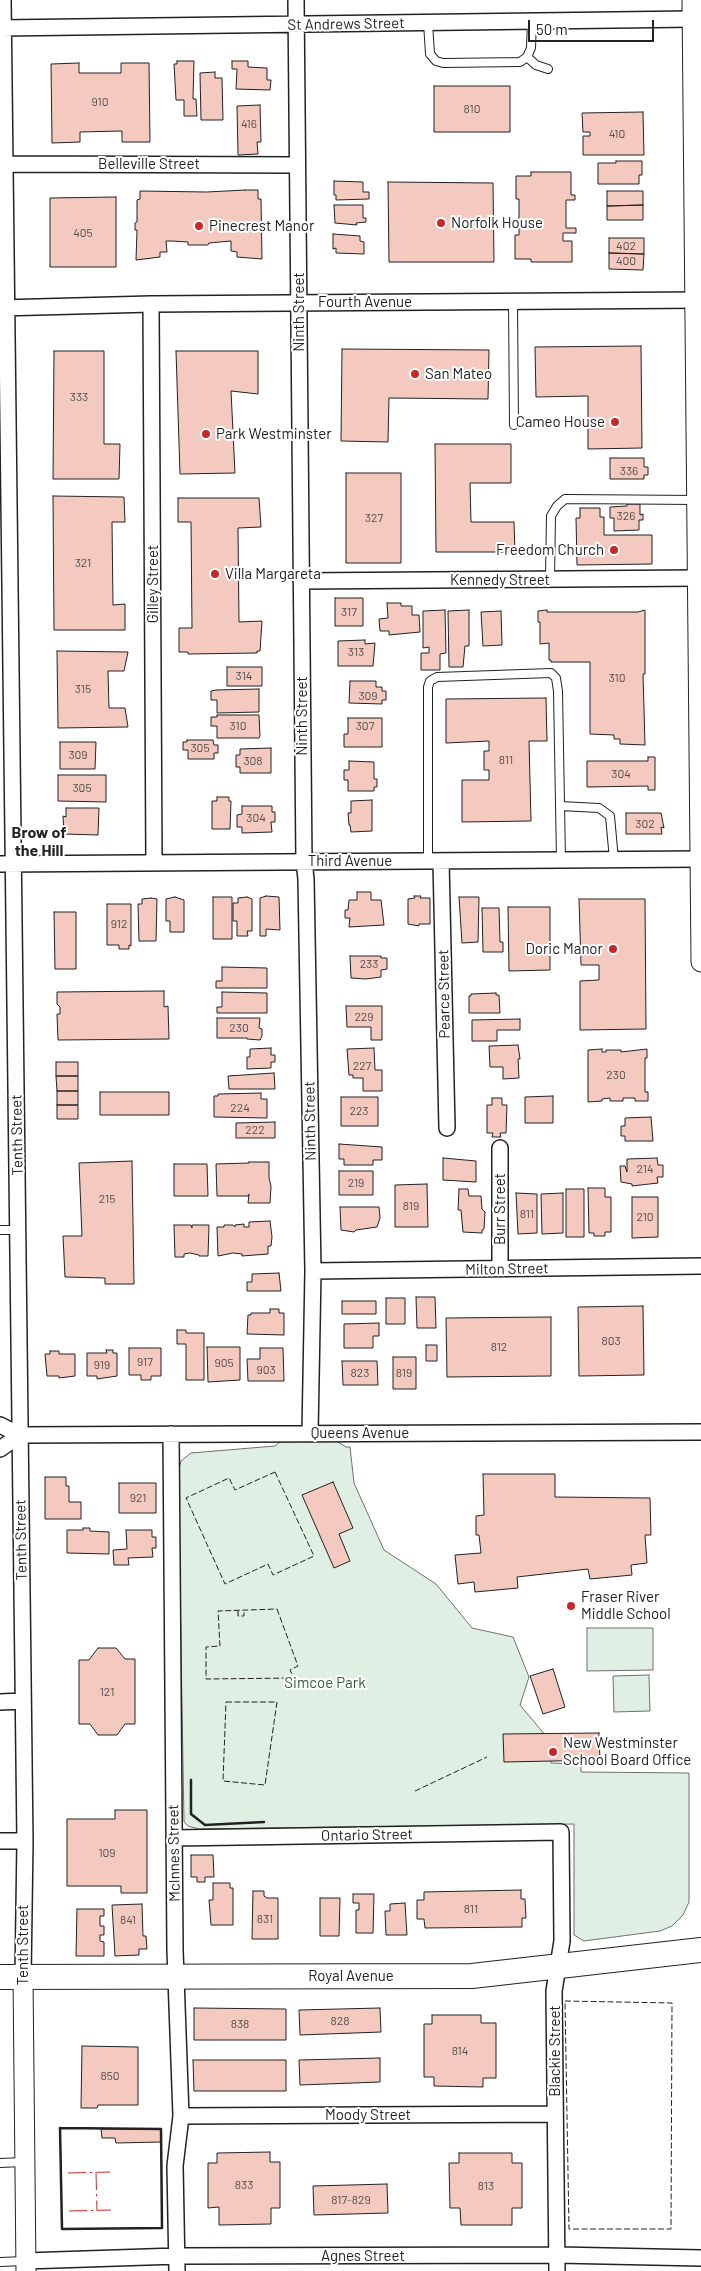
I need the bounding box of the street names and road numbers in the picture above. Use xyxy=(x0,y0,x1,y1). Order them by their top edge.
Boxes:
street label: St Andrews Street xyxy=(287,14,405,34)
street label: Belleville Street xyxy=(98,155,200,173)
street label: Ninth Street xyxy=(290,272,308,352)
street label: Fourth Avenue xyxy=(318,293,412,311)
street label: Gilley Street xyxy=(144,545,162,623)
street label: Kennedy Street xyxy=(450,571,550,589)
street label: Ninth Street xyxy=(293,676,311,756)
street label: Third Avenue xyxy=(308,852,392,870)
street label: Pearce Street xyxy=(434,949,454,1039)
street label: Ninth Street xyxy=(300,1081,320,1161)
street label: Tenth Street xyxy=(7,1094,27,1176)
street label: Burr Street xyxy=(491,1173,509,1245)
street label: Milton Street xyxy=(465,1259,549,1279)
street label: Queens Avenue xyxy=(311,1424,409,1442)
street label: Tenth Street xyxy=(11,1499,31,1581)
street label: McInnes Street xyxy=(164,1804,184,1902)
street label: Ontario Street xyxy=(321,1825,413,1845)
street label: Tenth Street xyxy=(14,1904,32,1986)
street label: Royal Avenue xyxy=(308,1967,394,1985)
street label: Blackie Street xyxy=(546,2005,564,2097)
street label: Moody Street xyxy=(325,2106,411,2124)
street label: Agnes Street xyxy=(321,2247,405,2265)

